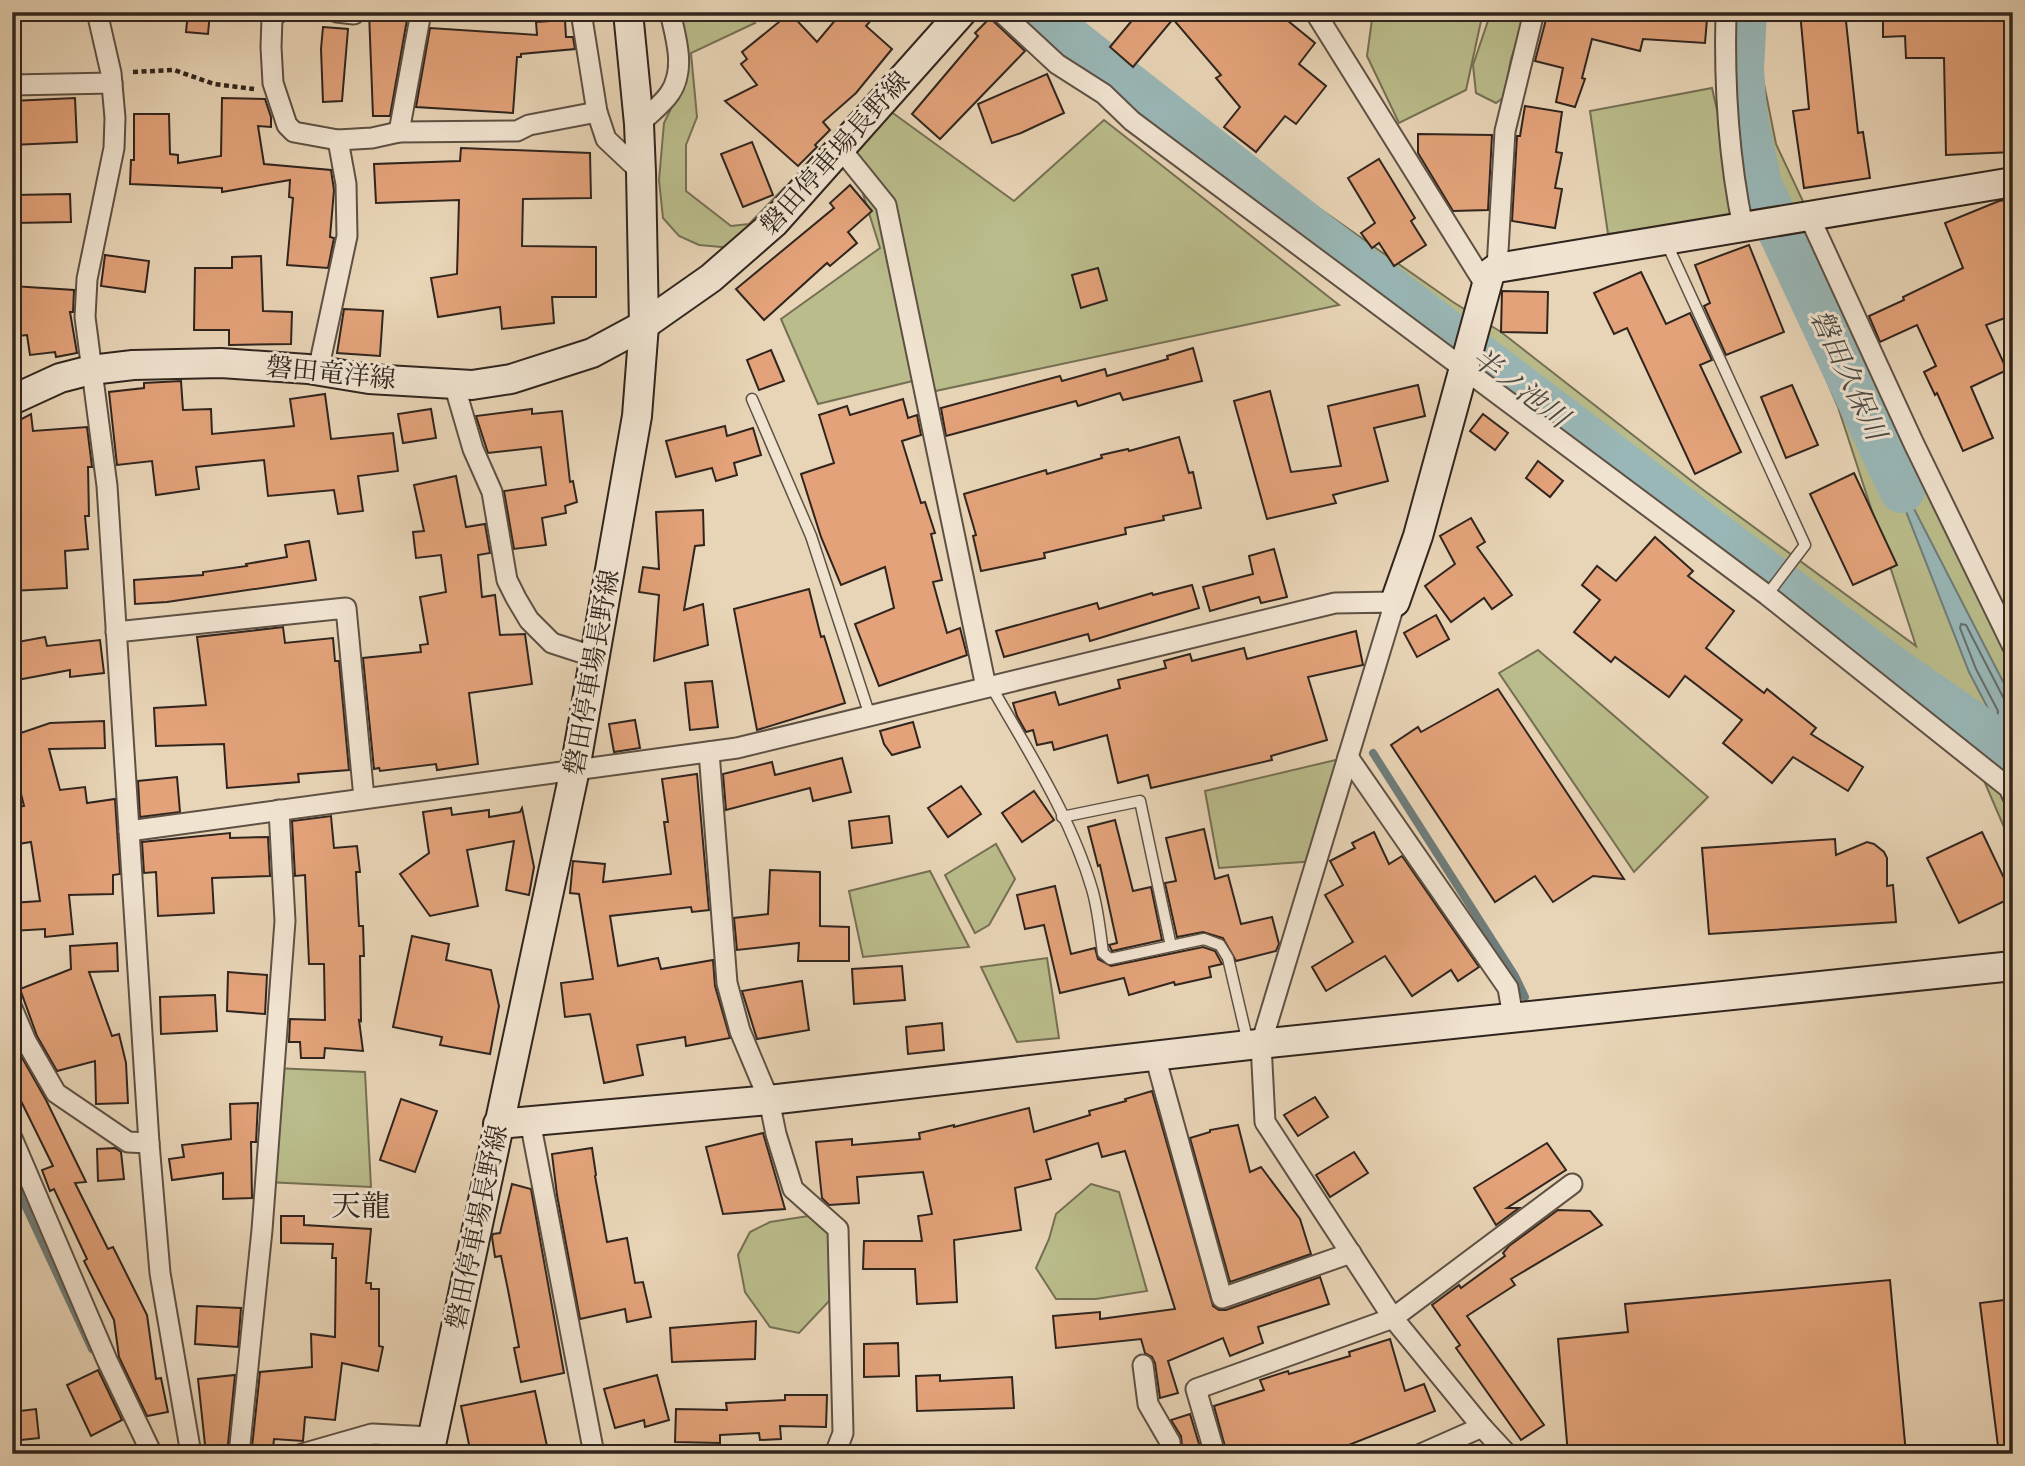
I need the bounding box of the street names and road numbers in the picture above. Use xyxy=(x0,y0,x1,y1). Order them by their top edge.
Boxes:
street label: 磐田停車場長野線 xyxy=(752,64,918,242)
street label: 磐田竜洋線 xyxy=(265,349,397,397)
street label: 磐田停車場長野線 xyxy=(557,567,627,777)
street label: 磐田停車場長野線 xyxy=(438,1122,516,1332)

